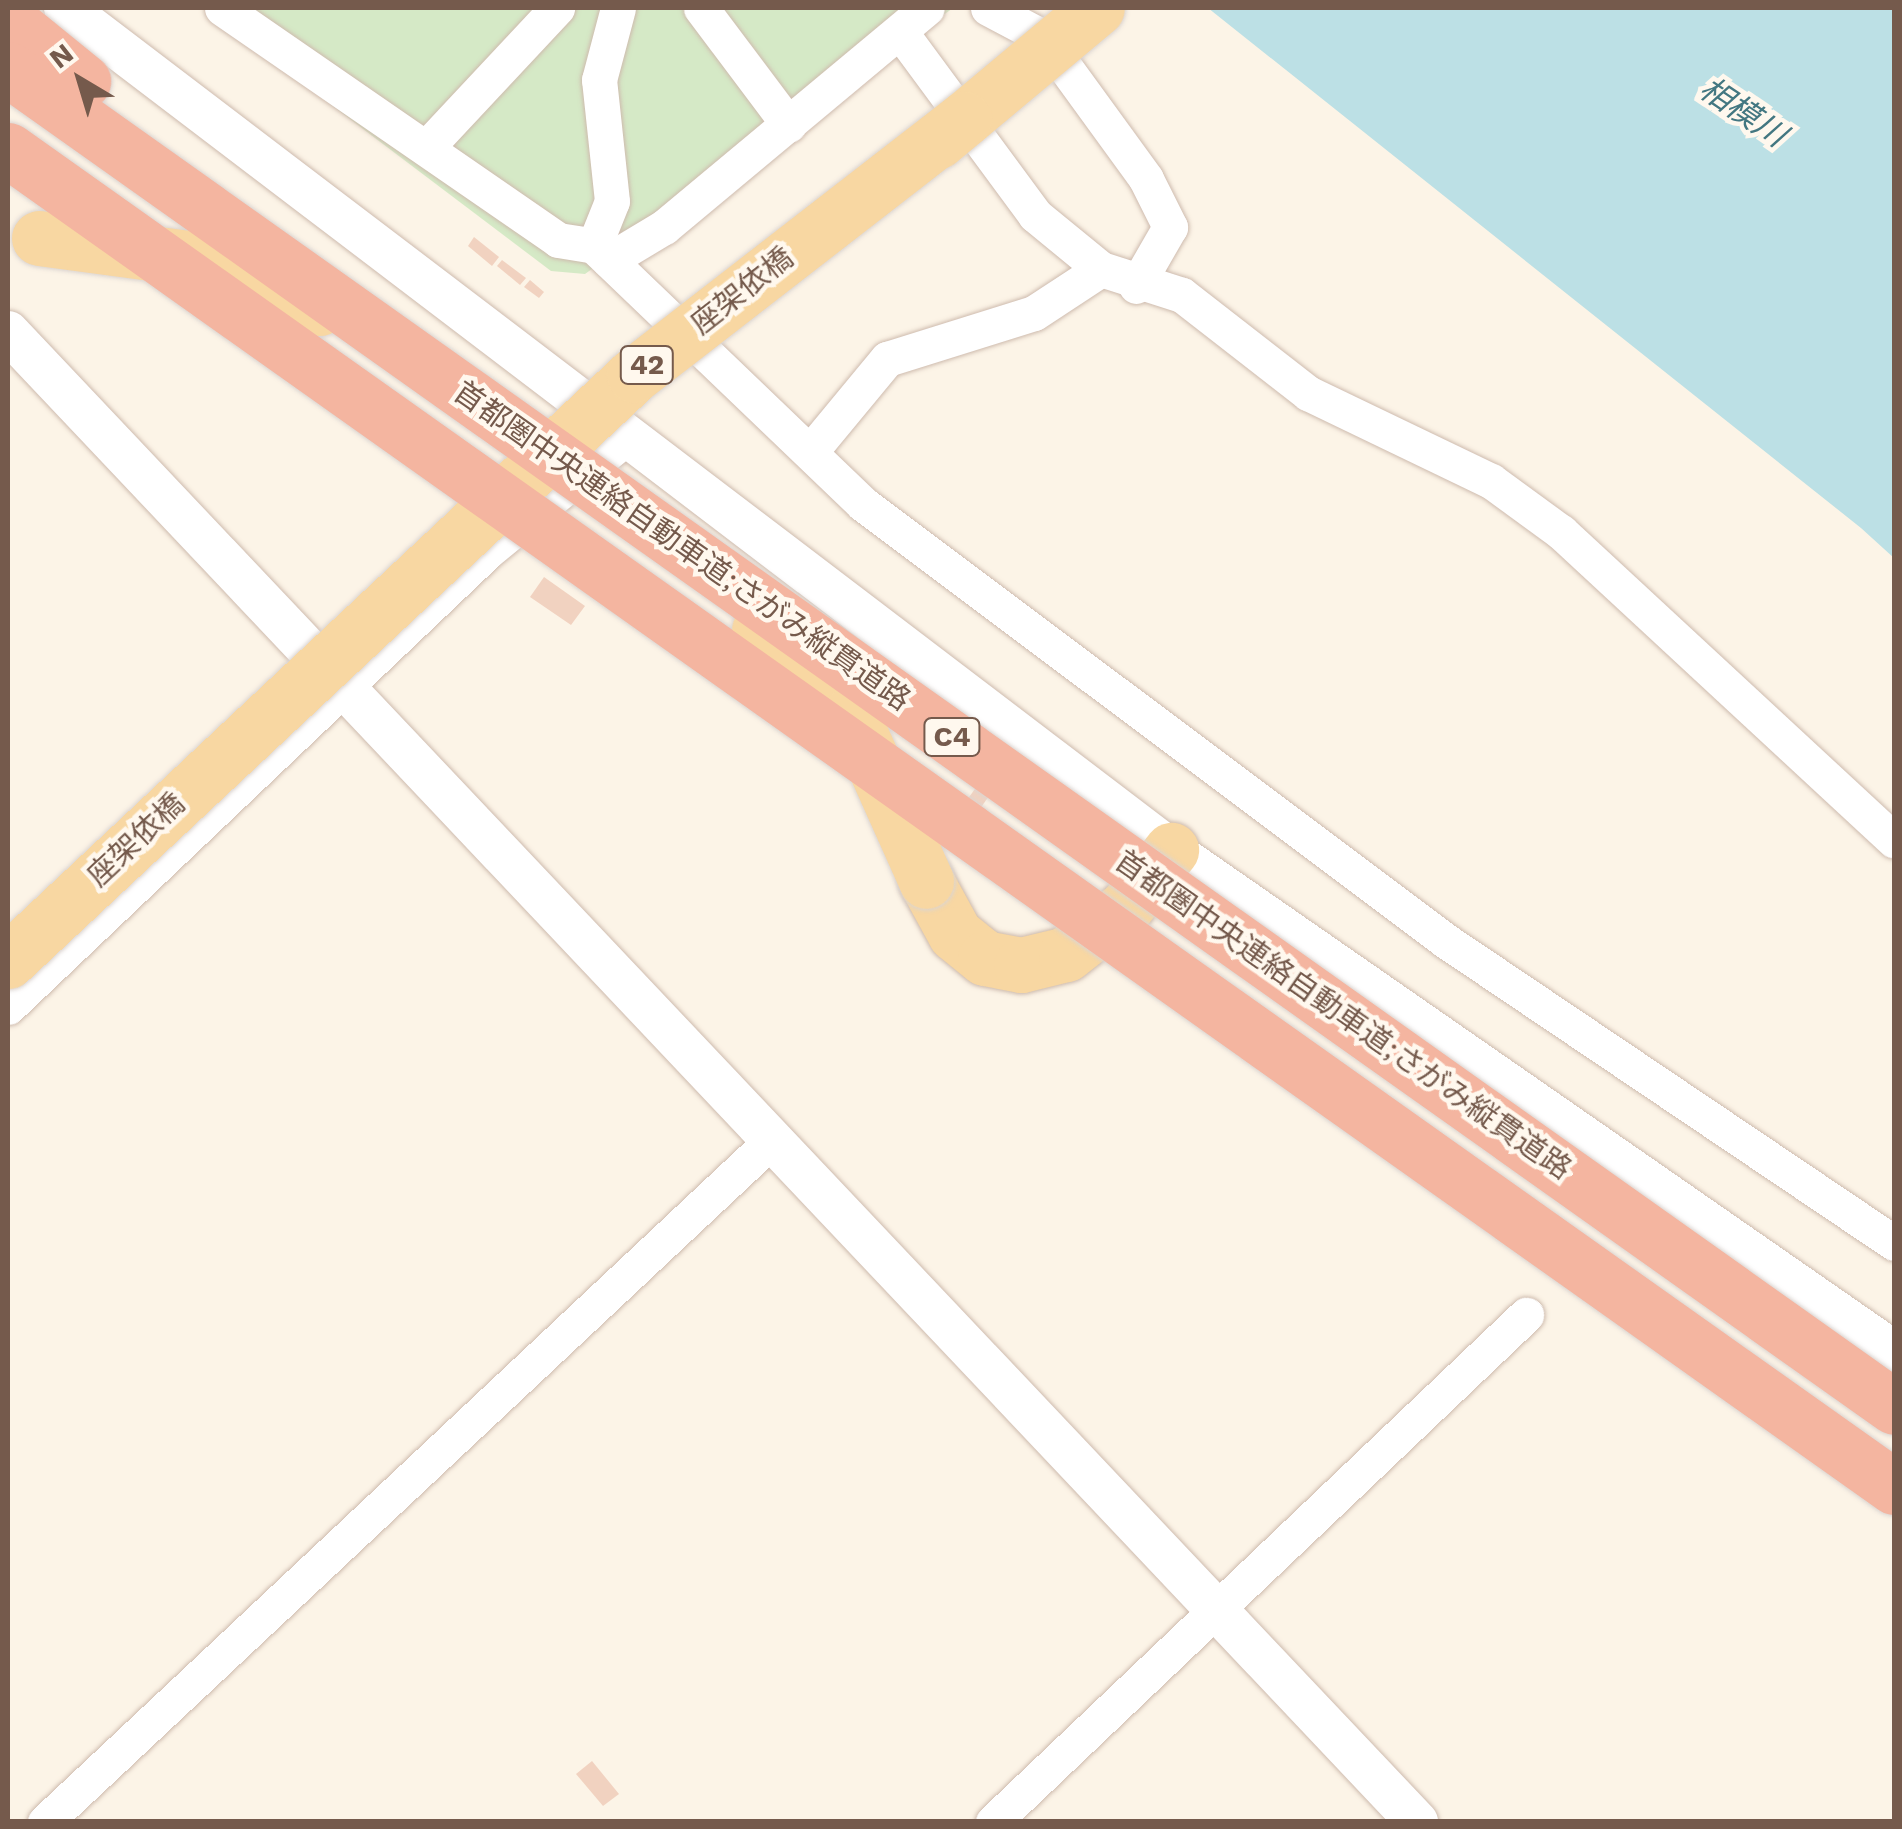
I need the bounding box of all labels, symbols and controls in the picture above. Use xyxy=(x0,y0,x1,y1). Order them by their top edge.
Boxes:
north arrow xyxy=(30,30,130,130)
text: N xyxy=(43,37,80,75)
water label: 相模川 xyxy=(1692,69,1794,155)
street label: 座架依橋 xyxy=(684,240,800,342)
road number: 42 xyxy=(620,342,674,388)
street label: 首都圏中央連絡自動車道;さがみ縦貫道路 xyxy=(447,374,917,718)
road number: C4 xyxy=(922,714,982,760)
street label: 座架依橋 xyxy=(80,786,192,894)
street label: 首都圏中央連絡自動車道;さがみ縦貫道路 xyxy=(1108,843,1578,1187)

